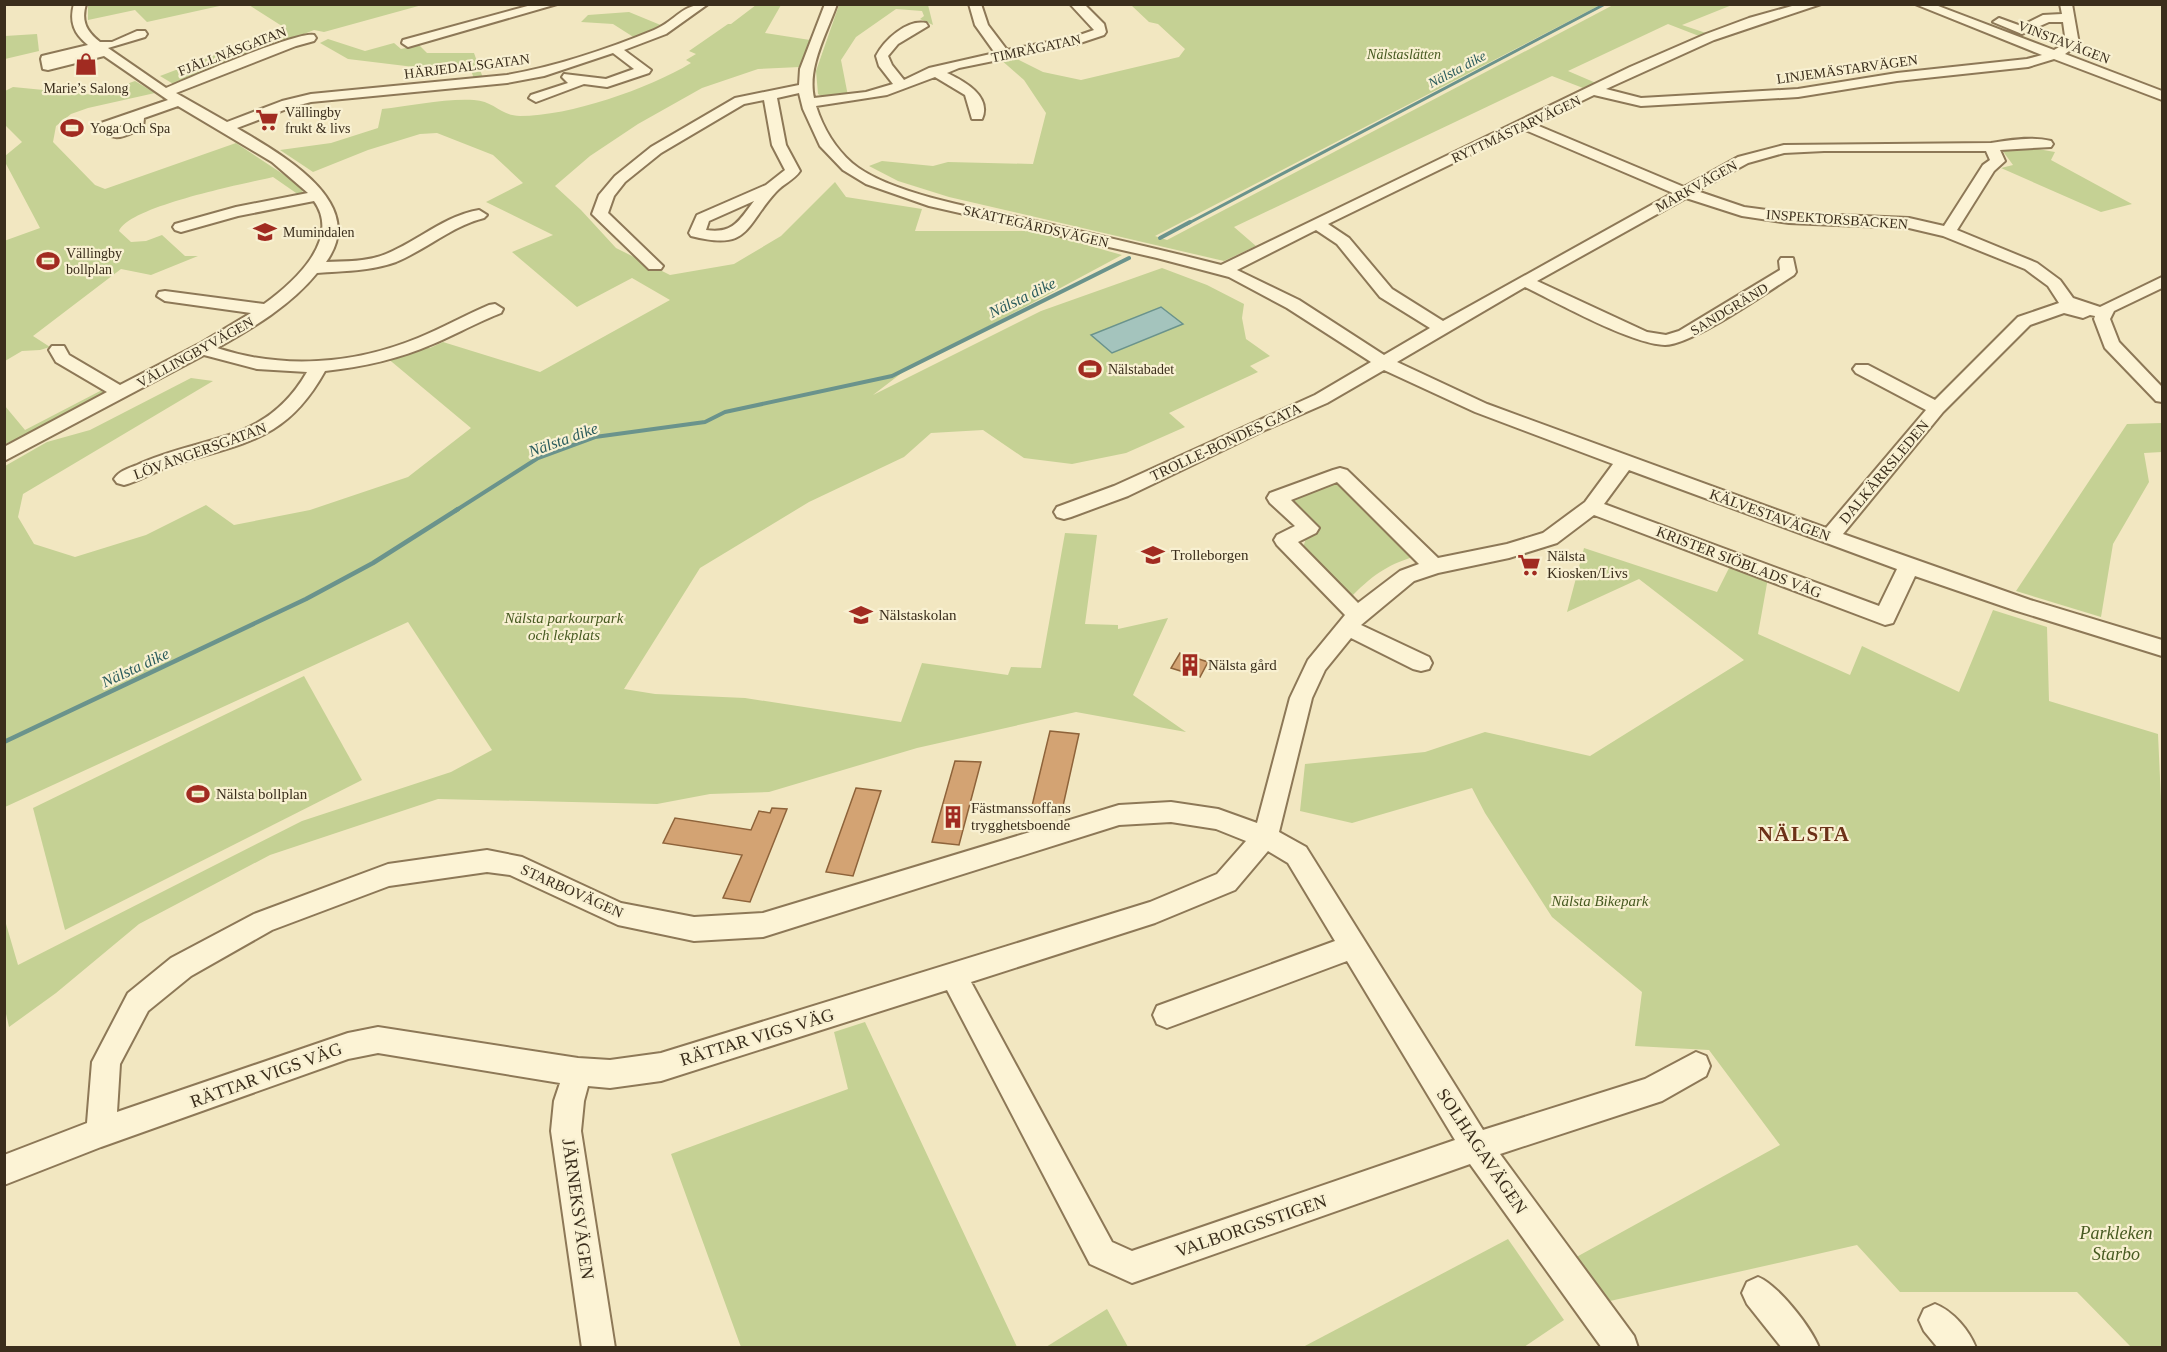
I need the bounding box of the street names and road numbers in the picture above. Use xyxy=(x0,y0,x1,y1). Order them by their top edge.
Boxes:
street label: VINSTAVÄGEN xyxy=(2016,17,2112,67)
street label: FJÄLLNÄSGATAN xyxy=(176,23,288,79)
street label: TIMRÅGATAN xyxy=(990,32,1082,65)
street label: HÄRJEDALSGATAN xyxy=(403,50,531,82)
street label: LINJEMÄSTARVÄGEN xyxy=(1775,51,1919,87)
street label: RYTTMÄSTARVÄGEN xyxy=(1449,92,1583,166)
street label: MARKVÄGEN xyxy=(1652,157,1740,215)
street label: SKATTEGÅRDSVÄGEN xyxy=(962,201,1110,251)
street label: INSPEKTORSBACKEN xyxy=(1766,207,1908,232)
street label: SANDGRÄND xyxy=(1687,280,1771,338)
street label: VÄLLINGBYVÄGEN xyxy=(134,313,256,391)
street label: TROLLE-BONDES GATA xyxy=(1148,400,1304,484)
street label: DALKÄRRSLEDEN xyxy=(1836,417,1932,527)
street label: LÖVÅNGERSGATAN xyxy=(131,419,269,483)
street label: KÄLVESTAVÄGEN xyxy=(1708,486,1833,544)
street label: KRISTER SIÖBLADS VÄG xyxy=(1654,523,1824,601)
street label: STARBOVÄGEN xyxy=(518,861,626,921)
street label: RÄTTAR VIGS VÄG xyxy=(678,1004,836,1070)
street label: RÄTTAR VIGS VÄG xyxy=(187,1038,345,1112)
street label: SOLHAGAVÄGEN xyxy=(1433,1085,1531,1217)
street label: JÄRNEKSVÄGEN xyxy=(558,1137,598,1281)
street label: VALBORGSSTIGEN xyxy=(1173,1191,1329,1261)

